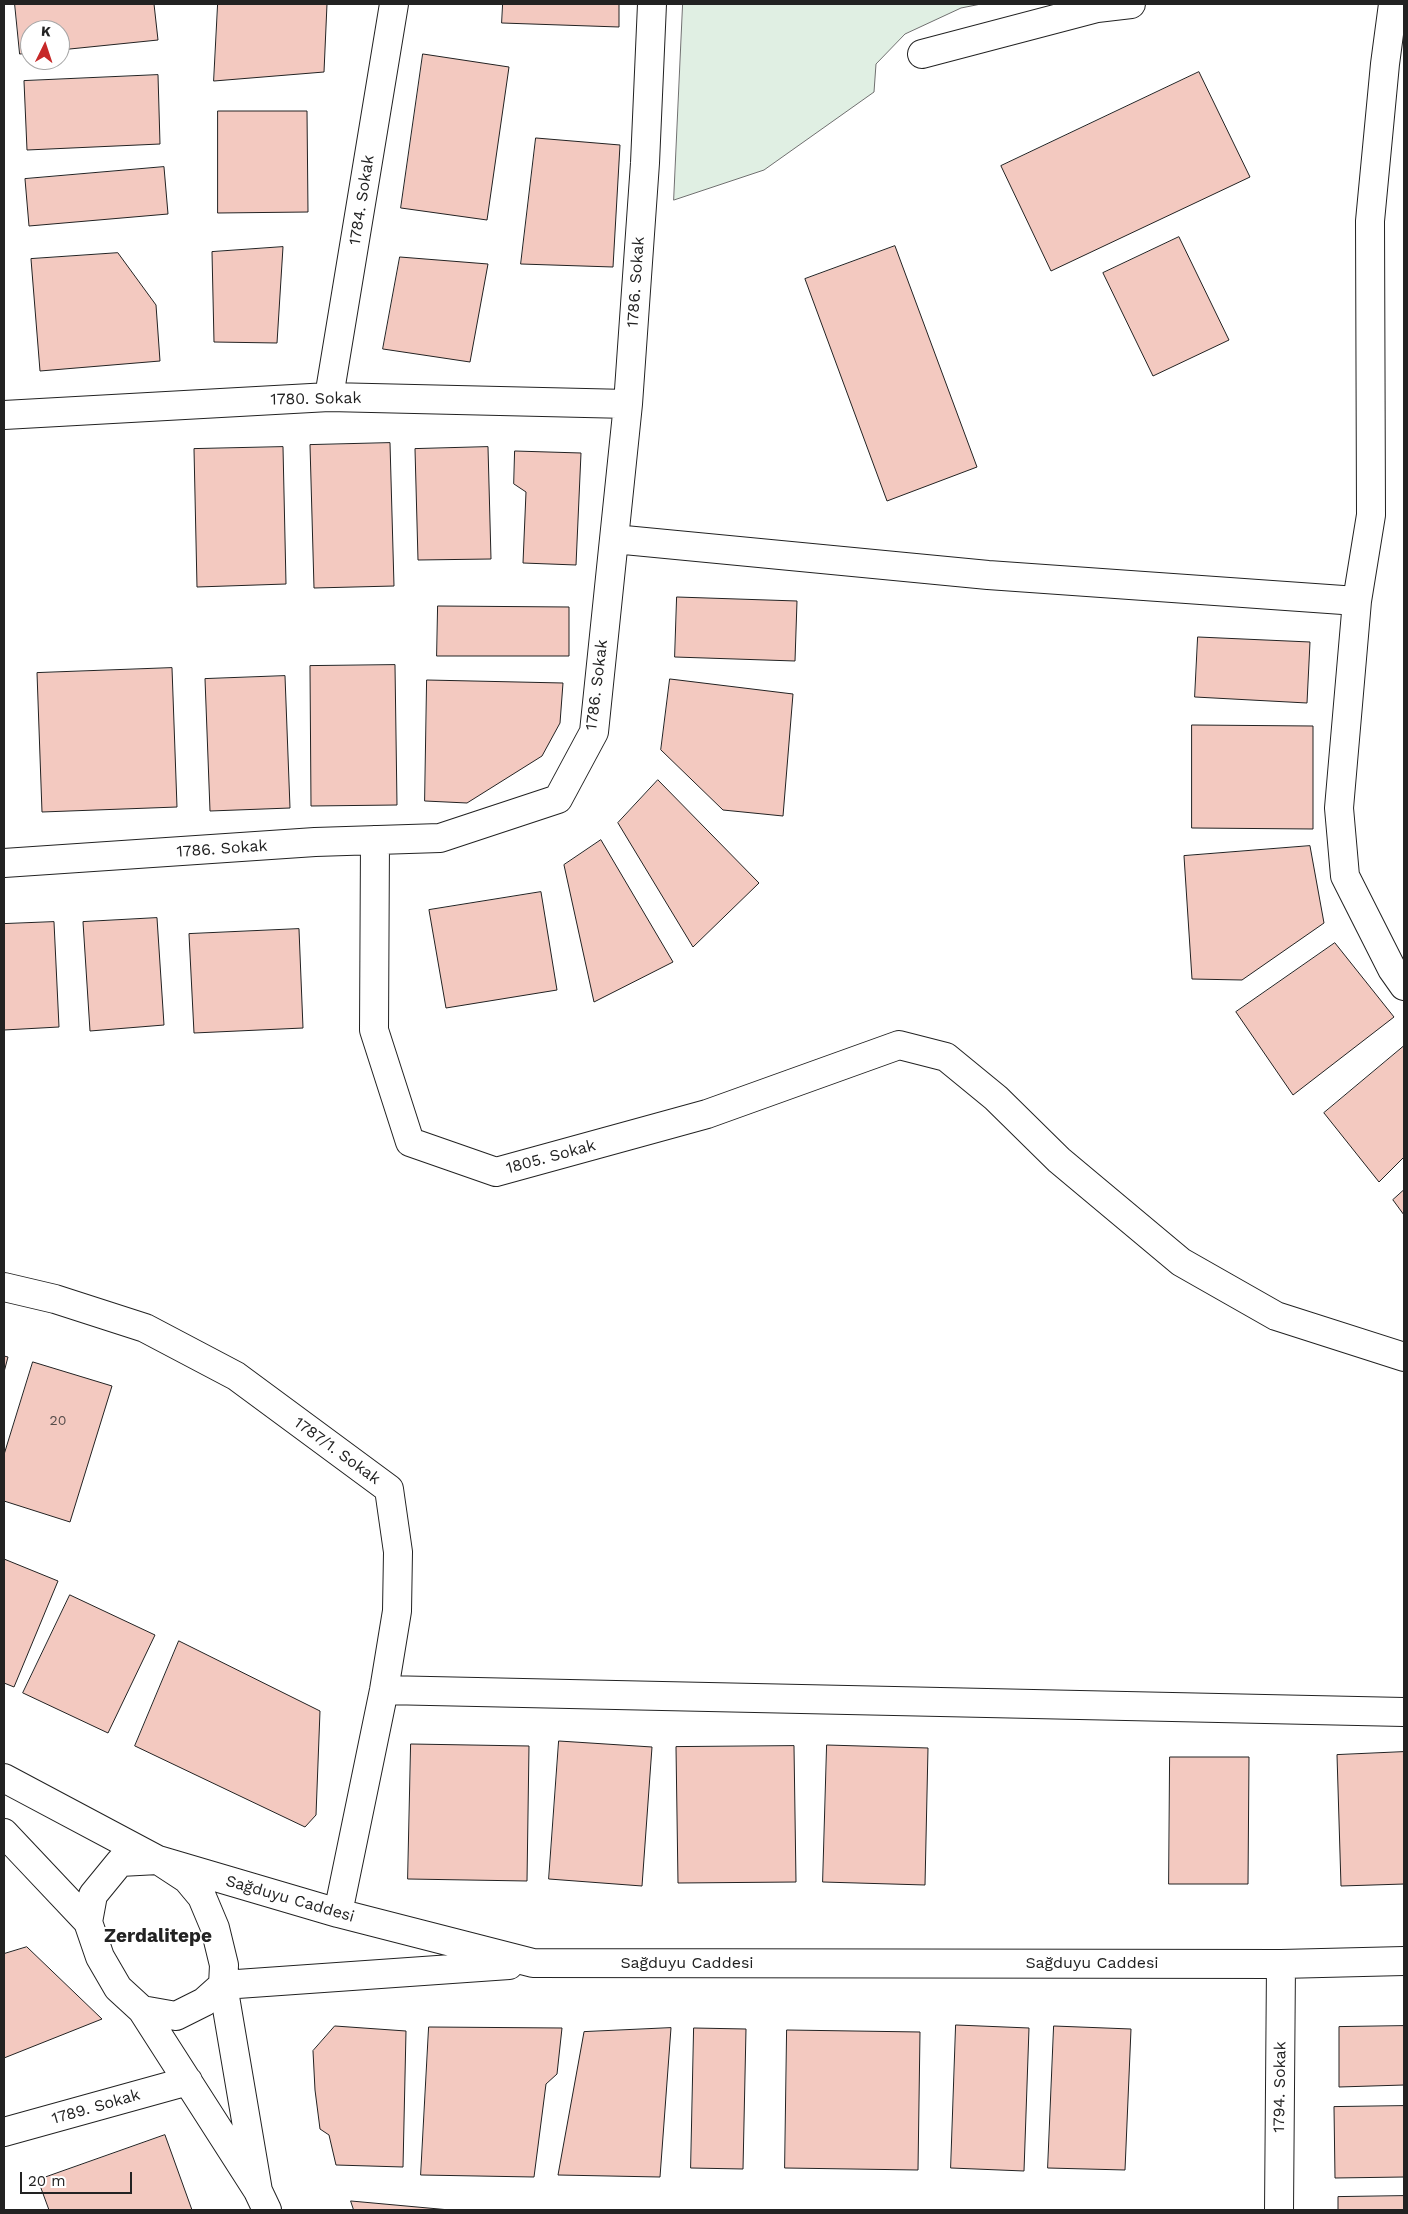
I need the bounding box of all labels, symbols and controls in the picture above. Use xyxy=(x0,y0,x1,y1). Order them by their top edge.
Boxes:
north arrow xyxy=(20,20,70,70)
text: K xyxy=(41,23,51,39)
street label: 1784. Sokak xyxy=(345,154,379,246)
street label: 1786. Sokak xyxy=(623,236,649,328)
street label: 1780. Sokak xyxy=(270,389,362,409)
street label: 1786. Sokak xyxy=(582,639,612,731)
street label: 1786. Sokak xyxy=(176,836,268,862)
street label: 1805. Sokak xyxy=(504,1136,598,1178)
house number: 20 xyxy=(50,1413,66,1429)
street label: 1787/1. Sokak xyxy=(290,1413,384,1489)
street label: Sağduyu Caddesi xyxy=(223,1871,357,1927)
district label: Zerdalitepe xyxy=(104,1925,212,1947)
street label: Sağduyu Caddesi xyxy=(620,1953,754,1973)
street label: Sağduyu Caddesi xyxy=(1025,1953,1159,1973)
street label: 1794. Sokak xyxy=(1270,2041,1290,2133)
street label: 1789. Sokak xyxy=(50,2085,142,2129)
scale bar xyxy=(22,2162,135,2194)
text: 20 m xyxy=(28,2172,66,2190)

